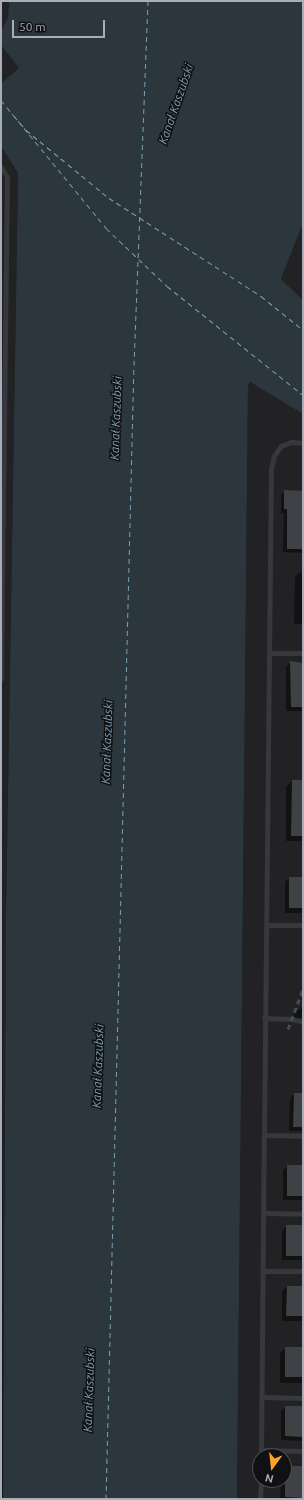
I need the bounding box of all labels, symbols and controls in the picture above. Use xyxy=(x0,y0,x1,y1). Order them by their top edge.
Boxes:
scale bar xyxy=(14,12,107,38)
text: 50 m xyxy=(19,20,46,33)
water label: Kanał Kaszubski xyxy=(156,62,196,146)
water label: Kanał Kaszubski xyxy=(107,376,125,460)
water label: Kanał Kaszubski xyxy=(98,700,116,784)
water label: Kanał Kaszubski xyxy=(89,1024,107,1108)
water label: Kanał Kaszubski xyxy=(80,1348,98,1432)
north arrow xyxy=(252,1448,292,1488)
text: N xyxy=(264,1472,275,1485)

